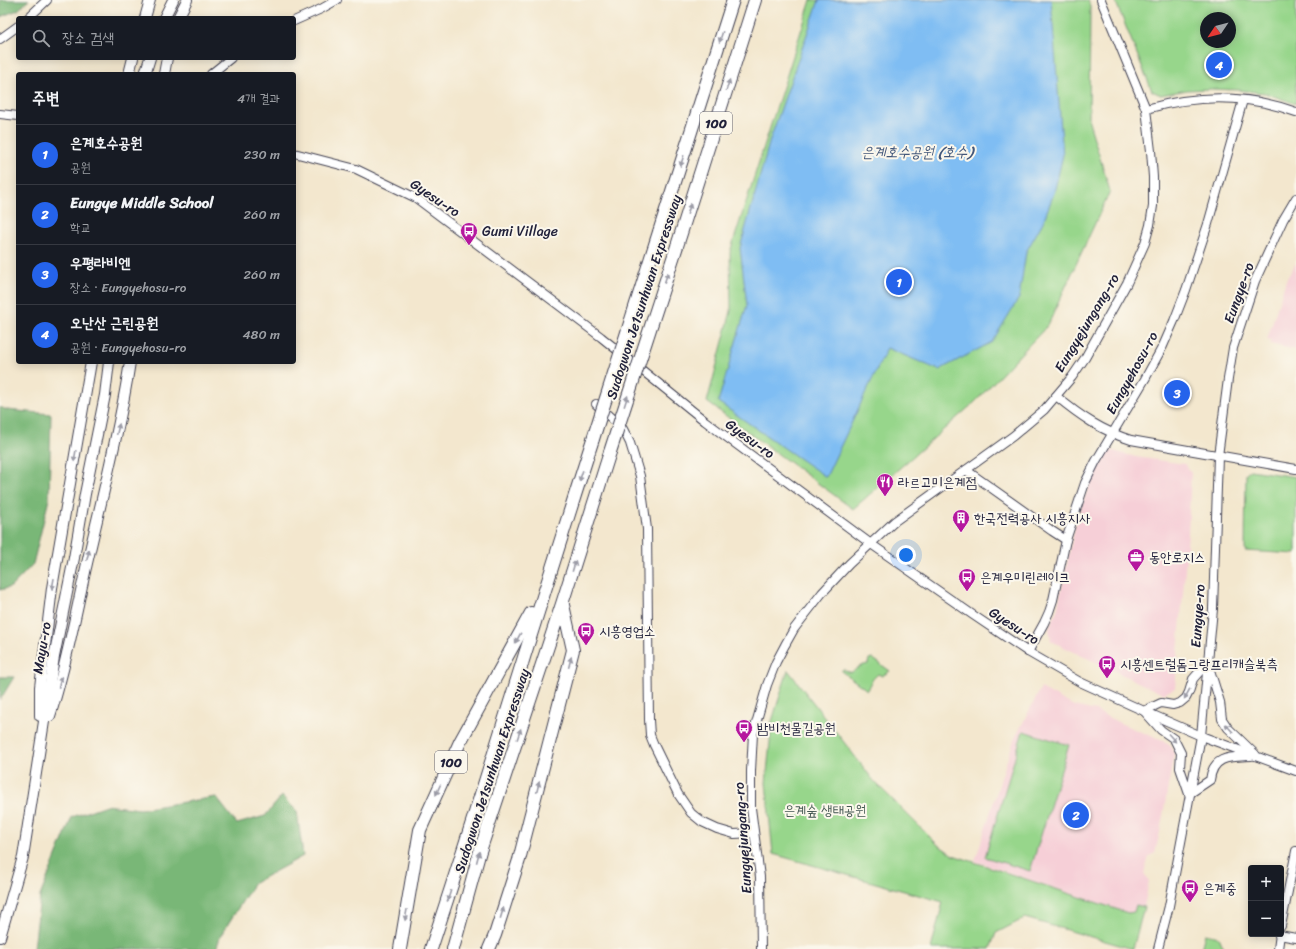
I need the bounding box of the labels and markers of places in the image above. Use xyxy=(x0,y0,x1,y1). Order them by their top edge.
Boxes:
pin: 4 xyxy=(1206,50,1232,80)
place label: Gumi Village xyxy=(482,219,558,244)
bus stop icon: Gumi Village xyxy=(459,221,479,246)
pin: 1 xyxy=(886,267,912,297)
pin: 3 xyxy=(1164,378,1190,408)
place label: 라르고미은계점 xyxy=(898,470,977,495)
restaurant icon: 라르고미은계점 xyxy=(875,472,895,497)
place label: 한국전력공사 시흥지사 xyxy=(974,506,1091,531)
building icon: 한국전력공사 시흥지사 xyxy=(951,508,971,533)
place label: 동안로지스 xyxy=(1149,545,1205,570)
office icon: 동안로지스 xyxy=(1126,547,1146,572)
place label: 은계우미린레이크 xyxy=(980,565,1070,590)
bus stop icon: 은계우미린레이크 xyxy=(957,567,977,592)
place label: 시흥영업소 xyxy=(599,619,655,644)
bus stop icon: 시흥영업소 xyxy=(576,621,596,646)
place label: 시흥센트럴돔그랑프리캐슬북측 xyxy=(1120,652,1278,677)
bus stop icon: 시흥센트럴돔그랑프리캐슬북측 xyxy=(1097,654,1117,679)
place label: 밤비천물길공원 xyxy=(757,716,836,741)
bus stop icon: 밤비천물길공원 xyxy=(734,718,754,743)
pin: 2 xyxy=(1063,800,1089,830)
place label: 은계중 xyxy=(1203,876,1237,901)
bus stop icon: 은계중 xyxy=(1180,878,1200,903)

